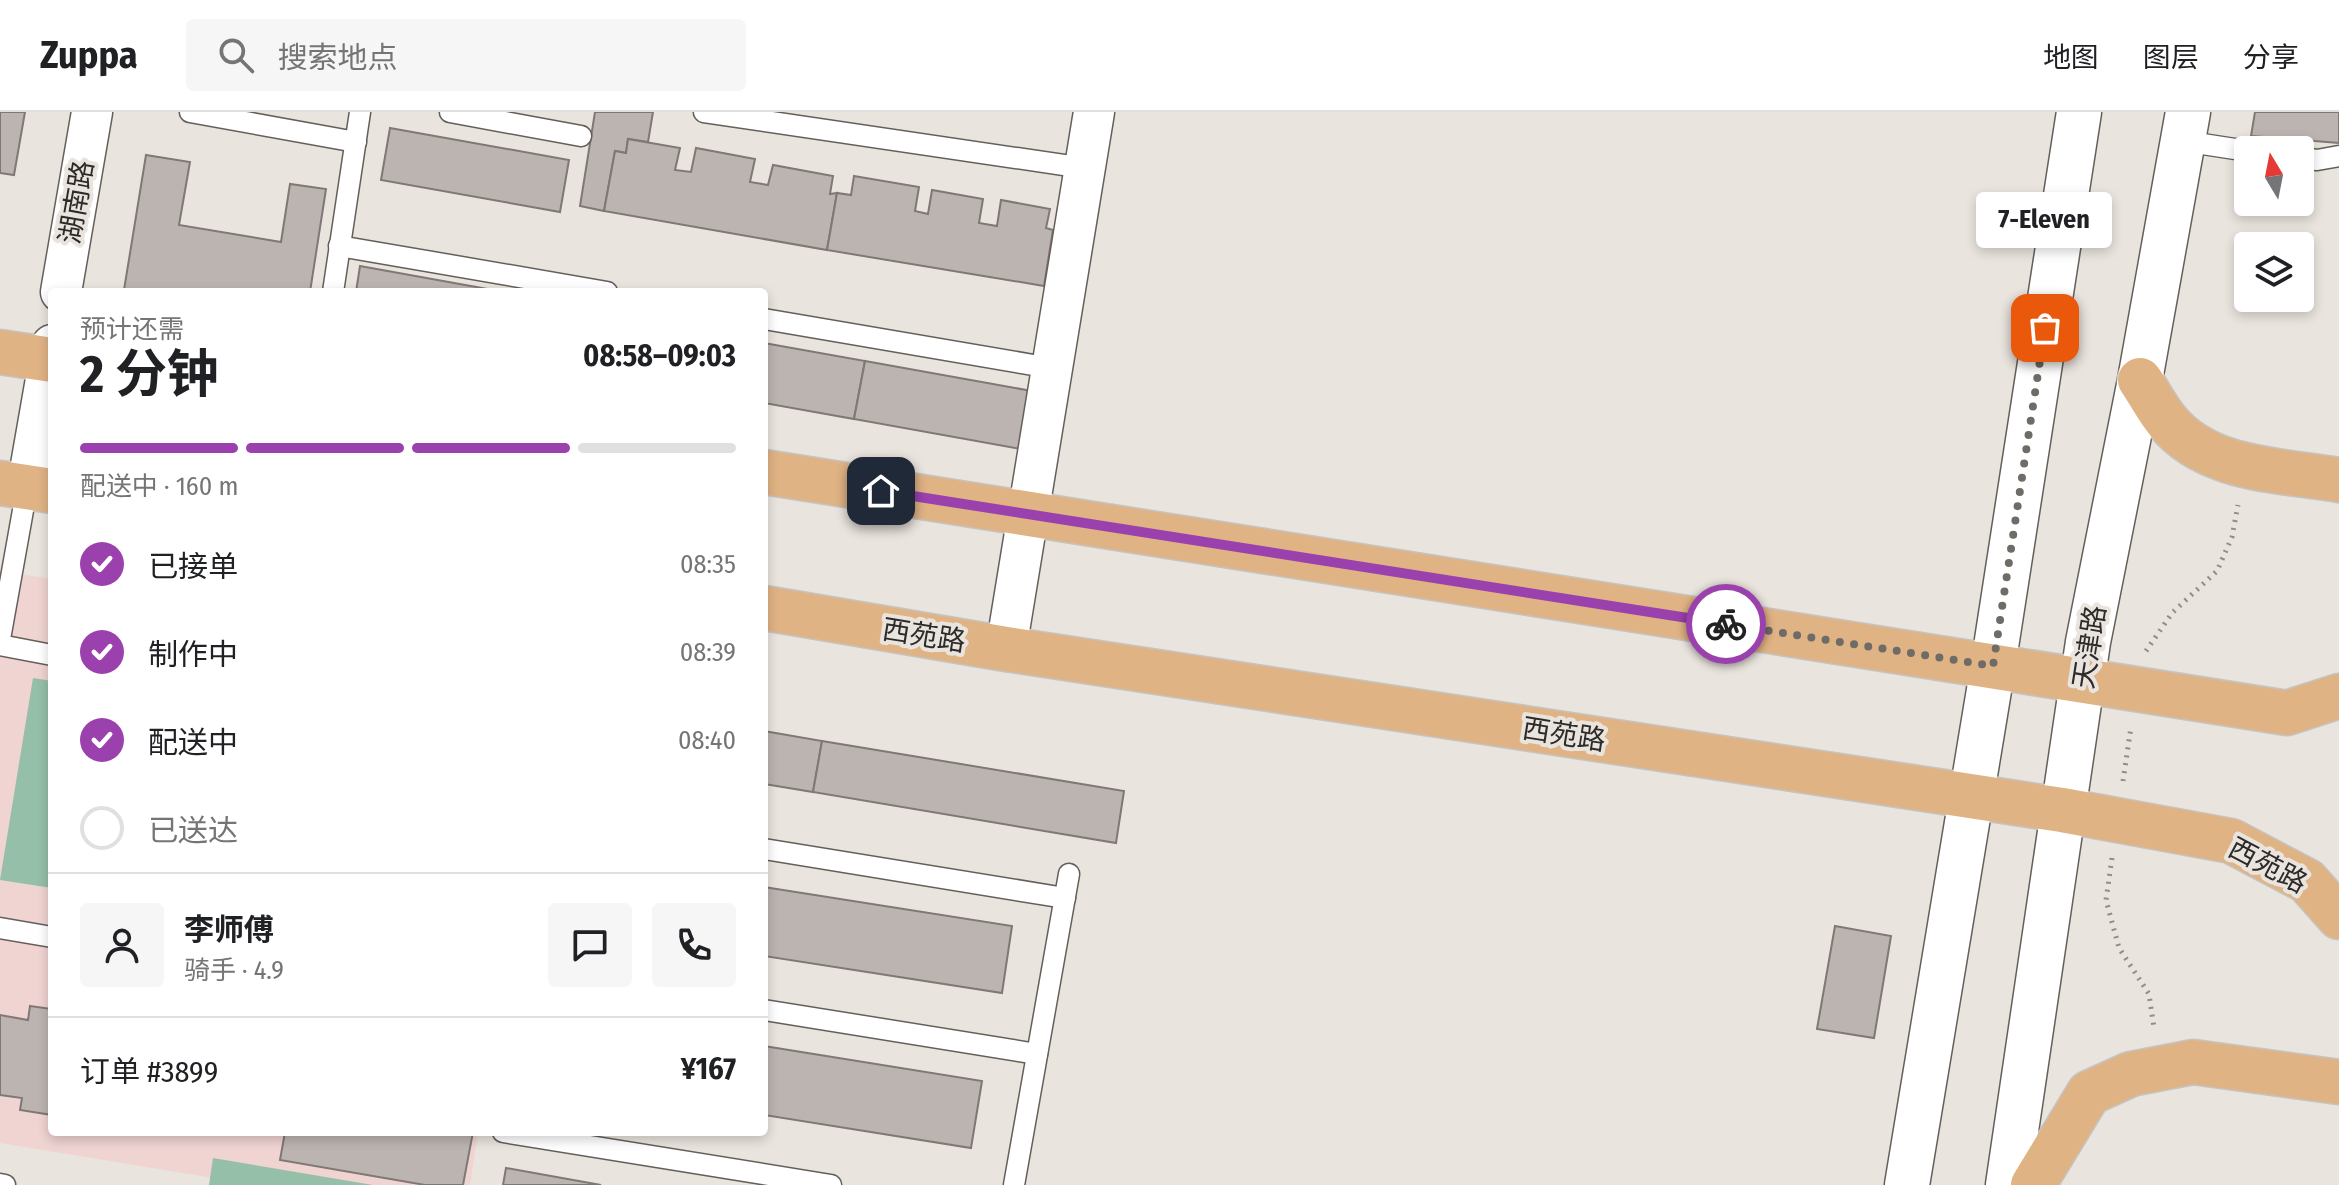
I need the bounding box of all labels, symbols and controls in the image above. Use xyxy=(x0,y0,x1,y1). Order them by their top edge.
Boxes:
search box xyxy=(186,19,746,91)
text: Zuppa xyxy=(40,32,138,78)
icon: search xyxy=(214,33,258,77)
text: 搜索地点 xyxy=(278,40,398,76)
text: 地图 xyxy=(2043,41,2099,74)
text: 图层 xyxy=(2143,41,2199,74)
text: 分享 xyxy=(2243,41,2299,74)
north arrow xyxy=(2234,136,2314,216)
map controls xyxy=(2234,136,2314,312)
street label: 湖南路 xyxy=(53,158,100,246)
callout: 7-Eleven xyxy=(1977,192,2113,248)
text: 7-Eleven xyxy=(1998,204,2090,235)
button: layers xyxy=(2234,232,2314,312)
pin xyxy=(2011,294,2079,362)
icon: bag xyxy=(2023,306,2067,350)
text: 预计还需 xyxy=(80,314,184,345)
text: 08:58–09:03 xyxy=(583,338,736,374)
text: 2 分钟 xyxy=(80,343,219,406)
pin xyxy=(847,457,915,525)
icon: home xyxy=(859,469,903,513)
text: 配送中 · 160 m xyxy=(80,471,238,502)
icon: check xyxy=(80,542,124,586)
text: 已接单 xyxy=(148,549,238,585)
text: 08:35 xyxy=(680,549,736,580)
courier xyxy=(1686,584,1766,664)
icon: bike xyxy=(1704,602,1748,646)
street label: 天津路 xyxy=(2067,603,2112,691)
street label: 西苑路 xyxy=(880,613,968,658)
icon: check xyxy=(80,630,124,674)
text: 制作中 xyxy=(148,637,238,673)
text: 08:39 xyxy=(680,637,736,668)
street label: 西苑路 xyxy=(1520,712,1608,757)
icon: check xyxy=(80,718,124,762)
text: 配送中 xyxy=(148,725,238,761)
text: 08:40 xyxy=(678,725,736,756)
text: 已送达 xyxy=(148,813,238,849)
street label: 西苑路 xyxy=(2223,831,2313,900)
button: person xyxy=(80,903,164,987)
button: chat xyxy=(548,903,632,987)
button: phone xyxy=(652,903,736,987)
text: 李师傅 xyxy=(184,912,274,948)
text: 骑手 · 4.9 xyxy=(184,955,284,986)
text: ¥167 xyxy=(681,1051,736,1087)
text: 订单 #3899 xyxy=(80,1054,218,1090)

